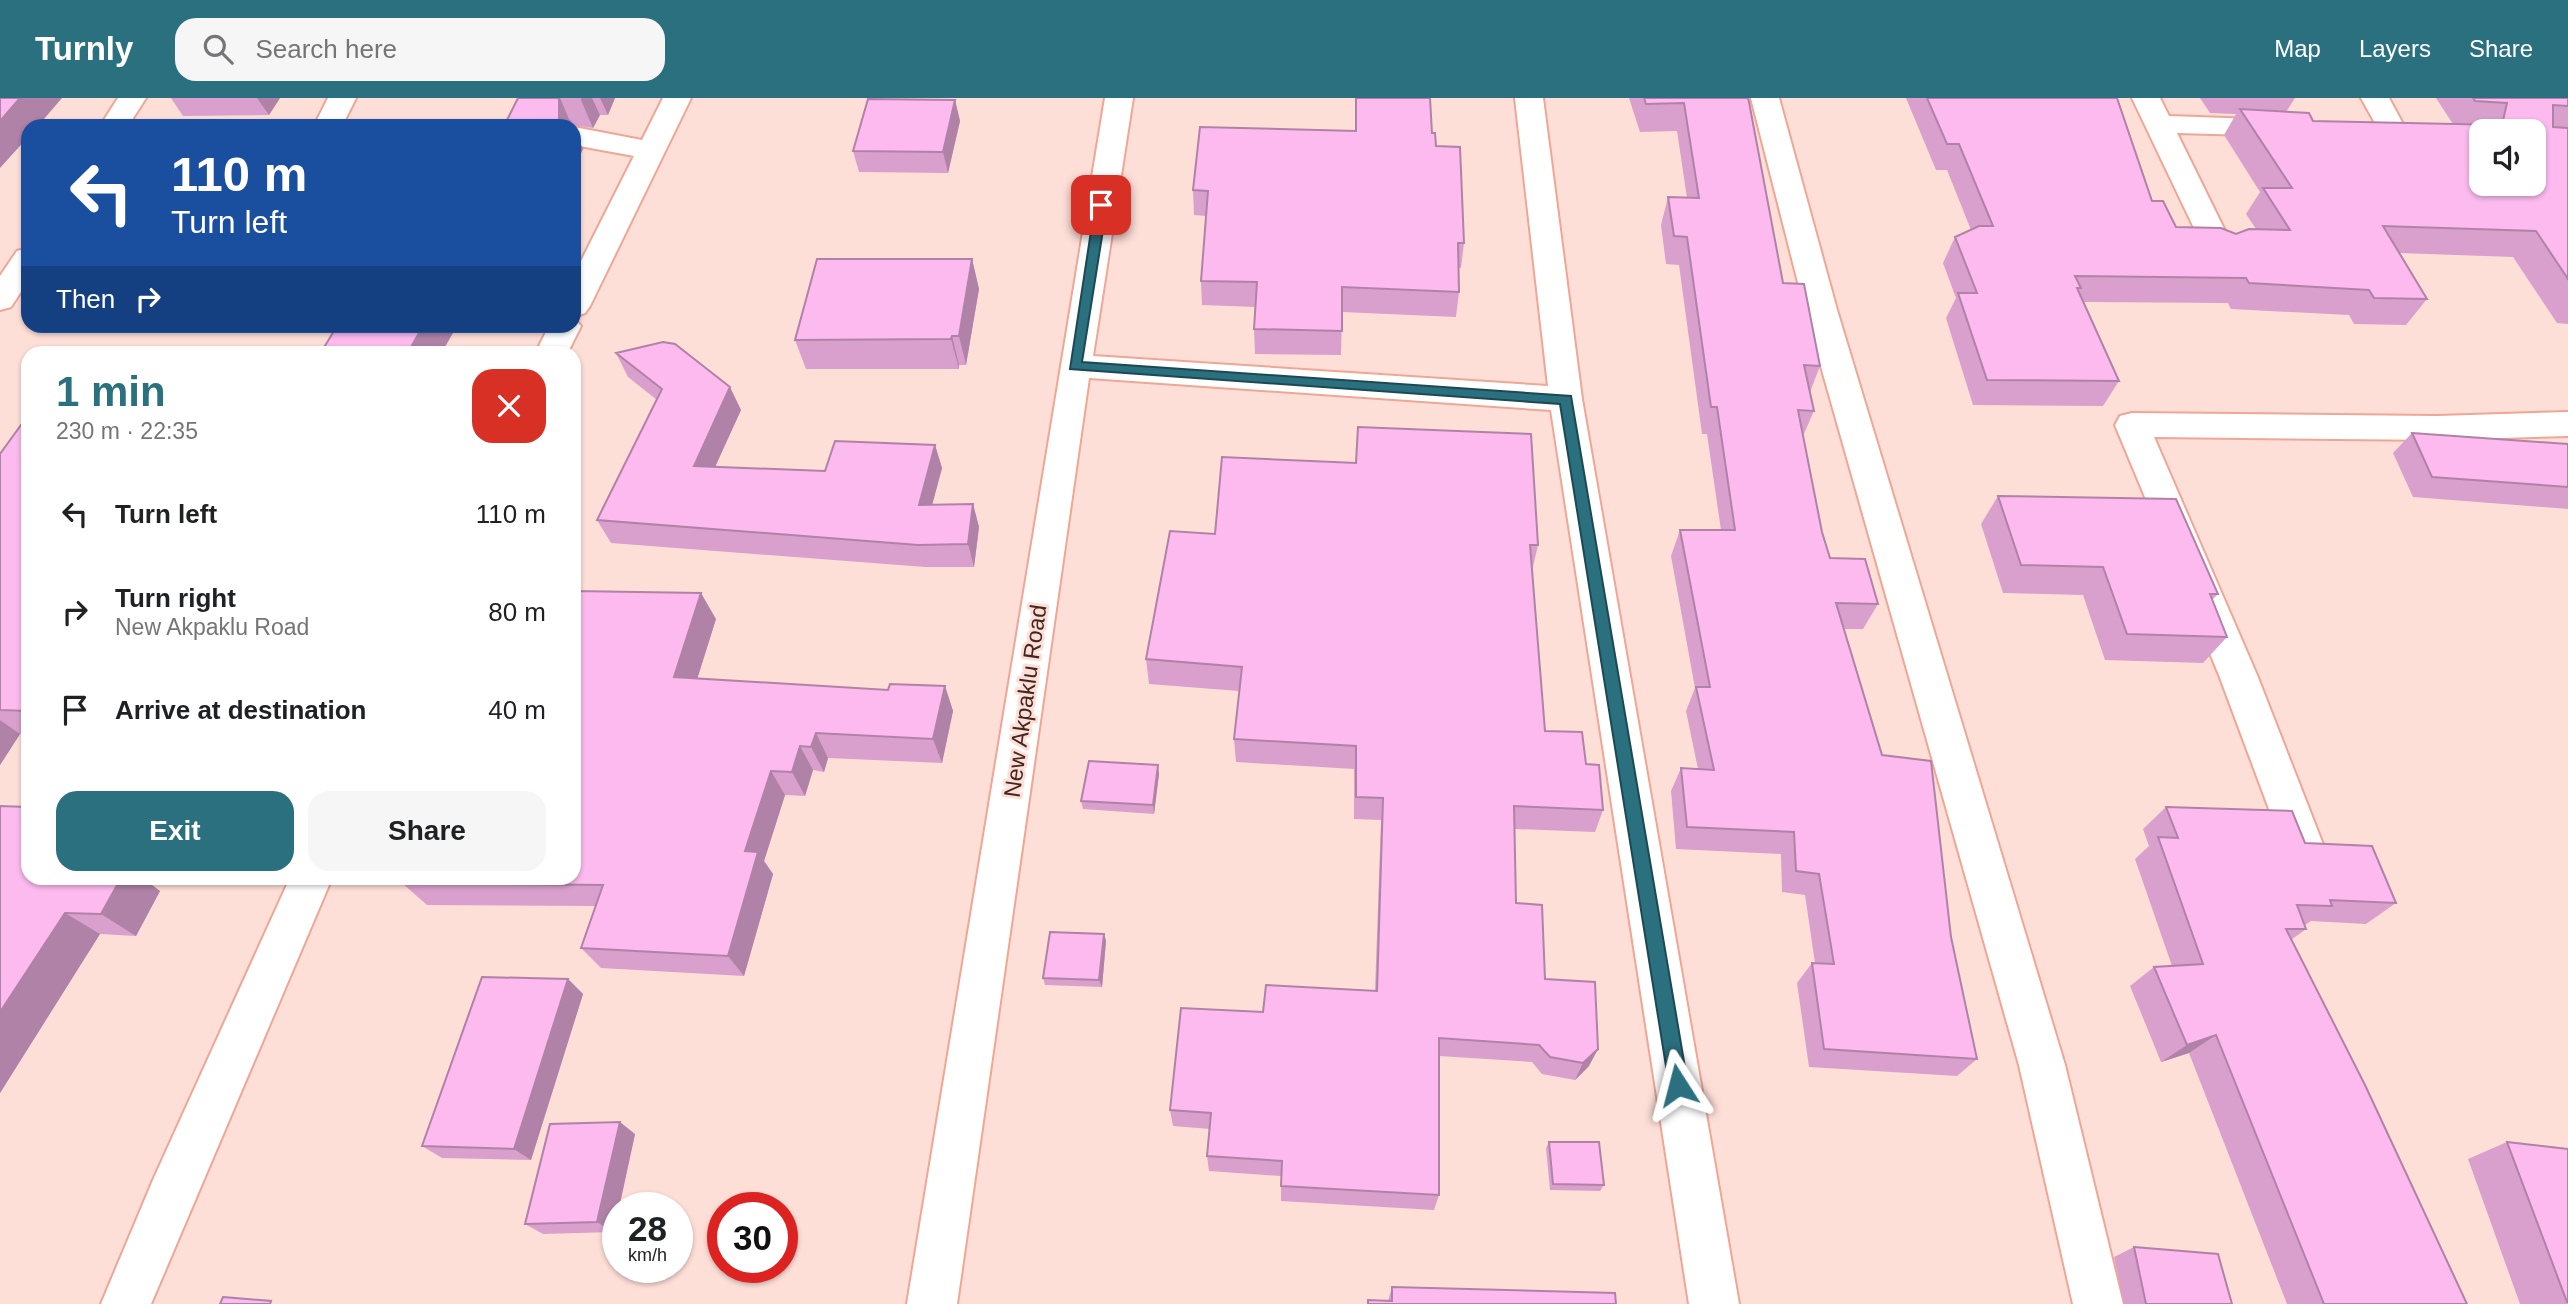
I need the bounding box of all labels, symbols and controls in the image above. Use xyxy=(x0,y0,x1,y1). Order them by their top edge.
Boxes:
search box xyxy=(175,18,665,81)
text: Turnly xyxy=(35,30,133,67)
icon: search xyxy=(199,30,237,68)
text: Search here xyxy=(255,34,397,64)
text: Map xyxy=(2274,35,2321,62)
text: Layers xyxy=(2359,35,2431,62)
text: Share xyxy=(2469,35,2533,62)
map controls xyxy=(2469,119,2546,196)
button: sound xyxy=(2469,119,2546,196)
icon: left xyxy=(56,147,147,238)
text: 110 m xyxy=(171,147,307,201)
pin xyxy=(1071,175,1131,235)
icon: arrive xyxy=(1082,186,1120,224)
text: Turn left xyxy=(171,204,287,240)
icon: right xyxy=(129,280,167,318)
text: Then xyxy=(56,284,115,314)
text: 1 min xyxy=(56,368,166,415)
button: close xyxy=(472,369,546,443)
text: 230 m · 22:35 xyxy=(56,418,198,444)
icon: left xyxy=(56,495,94,533)
text: Turn left xyxy=(115,499,217,529)
text: 110 m xyxy=(476,499,546,529)
text: Turn right xyxy=(115,583,236,613)
icon: right xyxy=(56,593,94,631)
text: 80 m xyxy=(488,597,546,627)
street label: New Akpaklu Road xyxy=(999,603,1051,799)
text: New Akpaklu Road xyxy=(115,614,309,640)
icon: arrive xyxy=(56,691,94,729)
text: Arrive at destination xyxy=(115,695,366,725)
text: 40 m xyxy=(488,695,546,725)
button: Exit xyxy=(56,791,294,871)
button: Share xyxy=(308,791,546,871)
position arrow xyxy=(1641,1048,1715,1122)
speed limit sign: 30 xyxy=(707,1192,798,1283)
text: 28 xyxy=(628,1209,667,1248)
text: km/h xyxy=(628,1245,667,1265)

